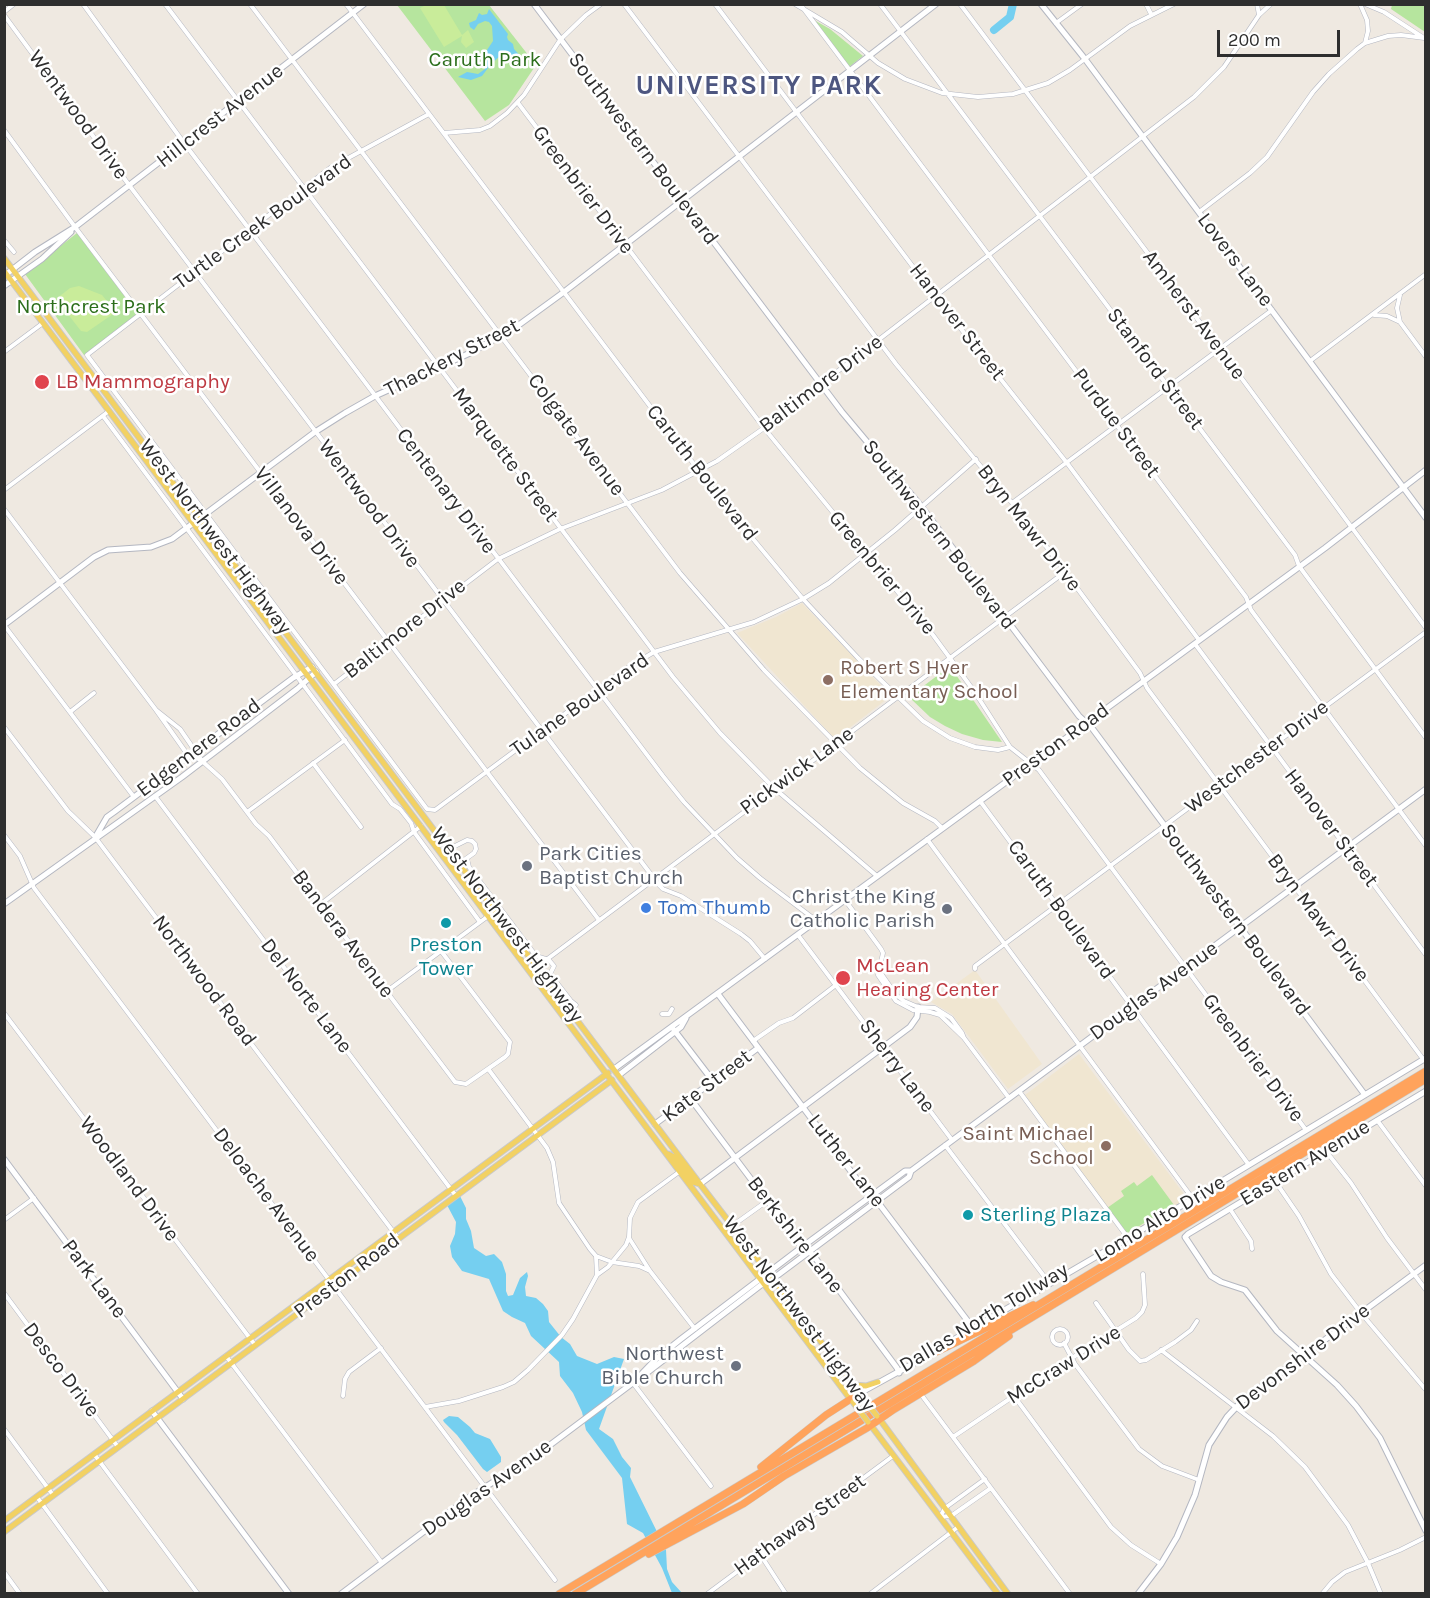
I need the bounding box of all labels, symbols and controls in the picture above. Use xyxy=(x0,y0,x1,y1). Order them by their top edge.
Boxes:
scale bar xyxy=(1220,18,1343,56)
text: 200 m xyxy=(1228,29,1281,51)
street label: Wentwood Drive xyxy=(23,45,133,185)
park label: Caruth Park xyxy=(429,47,541,73)
street label: Southwestern Boulevard xyxy=(562,48,724,250)
street label: Hillcrest Avenue xyxy=(151,59,289,173)
district label: UNIVERSITY PARK xyxy=(635,70,883,102)
street label: Greenbrier Drive xyxy=(527,121,639,259)
street label: Turtle Creek Boulevard xyxy=(169,149,357,295)
street label: Lovers Lane xyxy=(1192,208,1278,312)
street label: Amherst Avenue xyxy=(1137,245,1251,385)
street label: Hanover Street xyxy=(904,259,1010,385)
park label: Northcrest Park xyxy=(16,294,166,320)
street label: Stanford Street xyxy=(1101,303,1209,435)
street label: Thackery Street xyxy=(380,313,524,403)
street label: Baltimore Drive xyxy=(754,329,888,439)
street label: Purdue Street xyxy=(1067,363,1165,483)
place label: LB Mammography xyxy=(56,369,230,395)
street label: Colgate Avenue xyxy=(522,369,630,501)
marker: LB Mammography xyxy=(33,373,51,391)
street label: Marquette Street xyxy=(446,383,564,527)
street label: Caruth Boulevard xyxy=(641,400,763,546)
street label: Centenary Drive xyxy=(391,423,501,559)
street label: West Northwest Highway xyxy=(133,434,297,640)
street label: Wentwood Drive xyxy=(313,435,425,573)
street label: Southwestern Boulevard xyxy=(857,435,1021,635)
street label: Bryn Mawr Drive xyxy=(972,459,1086,597)
street label: Villanova Drive xyxy=(248,462,354,590)
street label: Greenbrier Drive xyxy=(823,506,941,640)
street label: Baltimore Drive xyxy=(339,573,471,685)
street label: Tulane Boulevard xyxy=(506,648,654,762)
place label: Robert S Hyer Elementary School xyxy=(840,655,1018,705)
marker: Robert S Hyer Elementary School xyxy=(821,673,835,687)
street label: Edgemere Road xyxy=(132,693,266,803)
street label: Westchester Drive xyxy=(1180,695,1334,819)
street label: Preston Road xyxy=(997,698,1115,792)
street label: Pickwick Lane xyxy=(735,721,859,821)
street label: Hanover Street xyxy=(1278,764,1384,892)
street label: Southwestern Boulevard xyxy=(1154,819,1316,1021)
street label: West Northwest Highway xyxy=(425,822,589,1028)
street label: Caruth Boulevard xyxy=(1002,835,1120,985)
place label: Park Cities Baptist Church xyxy=(539,841,683,891)
street label: Bryn Mawr Drive xyxy=(1262,849,1374,987)
marker: Park Cities Baptist Church xyxy=(520,859,534,873)
street label: Bandera Avenue xyxy=(287,865,399,1003)
place label: Christ the King Catholic Parish xyxy=(790,884,935,934)
place label: Tom Thumb xyxy=(658,895,771,921)
marker: Tom Thumb xyxy=(639,901,653,915)
marker: Christ the King Catholic Parish xyxy=(940,902,954,916)
street label: Northwood Road xyxy=(146,910,262,1052)
marker: Preston Tower xyxy=(439,916,453,930)
place label: Preston Tower xyxy=(409,932,483,982)
street label: Del Norte Lane xyxy=(255,934,357,1058)
street label: Douglas Avenue xyxy=(1085,936,1223,1046)
place label: McLean Hearing Center xyxy=(856,953,998,1003)
marker: McLean Hearing Center xyxy=(834,969,852,987)
street label: Greenbrier Drive xyxy=(1197,989,1309,1127)
street label: Sherry Lane xyxy=(854,1014,940,1118)
street label: Kate Street xyxy=(657,1044,757,1128)
street label: Luther Lane xyxy=(802,1109,890,1213)
street label: Woodland Drive xyxy=(74,1111,184,1247)
street label: Eastern Avenue xyxy=(1235,1114,1375,1212)
place label: Saint Michael School xyxy=(962,1121,1094,1171)
street label: Deloache Avenue xyxy=(207,1123,325,1267)
marker: Saint Michael School xyxy=(1099,1139,1113,1153)
street label: Lomo Alto Drive xyxy=(1090,1170,1230,1268)
street label: Berkshire Lane xyxy=(742,1172,848,1298)
place label: Sterling Plaza xyxy=(980,1202,1111,1228)
marker: Sterling Plaza xyxy=(961,1208,975,1222)
street label: West Northwest Highway xyxy=(717,1211,881,1417)
street label: Preston Road xyxy=(289,1228,405,1324)
street label: Park Lane xyxy=(56,1235,132,1323)
street label: Dallas North Tollway xyxy=(895,1258,1073,1378)
street label: Devonshire Drive xyxy=(1231,1298,1375,1416)
street label: Desco Drive xyxy=(17,1318,105,1422)
street label: McCraw Drive xyxy=(1002,1320,1126,1410)
place label: Northwest Bible Church xyxy=(601,1341,724,1391)
marker: Northwest Bible Church xyxy=(729,1359,743,1373)
street label: Douglas Avenue xyxy=(417,1434,557,1542)
street label: Hathaway Street xyxy=(729,1469,871,1581)

